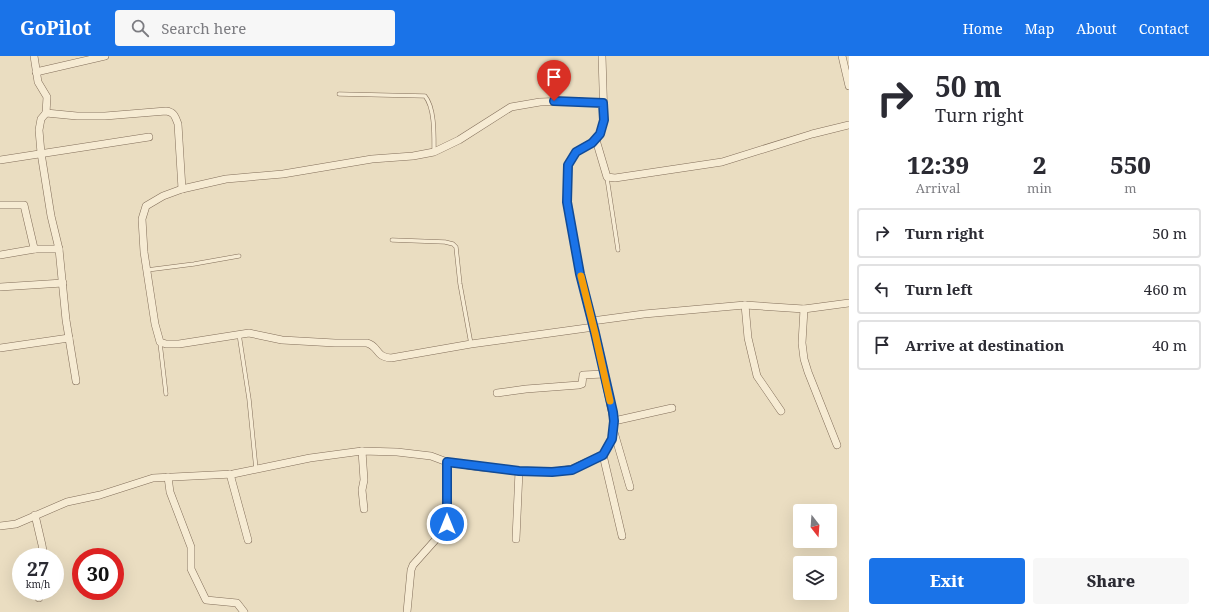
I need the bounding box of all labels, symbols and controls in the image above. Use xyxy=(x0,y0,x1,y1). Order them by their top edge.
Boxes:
search box xyxy=(115,10,395,46)
text: GoPilot xyxy=(20,15,91,41)
icon: search xyxy=(129,17,151,39)
text: Search here xyxy=(161,18,246,38)
text: Home xyxy=(963,19,1003,38)
text: Map xyxy=(1025,19,1054,38)
text: About xyxy=(1076,19,1117,38)
text: Contact xyxy=(1139,19,1189,38)
pin xyxy=(537,60,571,101)
icon: arrive xyxy=(543,66,565,88)
text: 50 m xyxy=(935,67,1002,105)
icon: right xyxy=(869,72,921,124)
text: Turn right xyxy=(935,103,1024,127)
text: 12:39 xyxy=(907,148,969,181)
text: 2 xyxy=(1033,148,1046,181)
text: 550 xyxy=(1110,148,1151,181)
text: Arrival xyxy=(916,179,960,197)
text: min xyxy=(1027,179,1052,197)
text: m xyxy=(1124,179,1137,197)
icon: right xyxy=(871,222,893,244)
text: Turn right xyxy=(905,223,984,243)
text: 50 m xyxy=(1152,223,1187,243)
icon: left xyxy=(871,278,893,300)
text: Turn left xyxy=(905,279,973,299)
text: 460 m xyxy=(1144,279,1187,299)
icon: arrive xyxy=(871,334,893,356)
text: Arrive at destination xyxy=(905,335,1064,355)
text: 40 m xyxy=(1152,335,1187,355)
position arrow xyxy=(426,503,468,545)
north arrow xyxy=(793,504,837,548)
map controls xyxy=(793,504,837,600)
speed limit sign: 30 xyxy=(72,548,124,600)
text: 27 xyxy=(27,555,49,582)
button: layers xyxy=(793,556,837,600)
button: Exit xyxy=(869,558,1025,604)
button: Share xyxy=(1033,558,1189,604)
text: km/h xyxy=(26,577,50,591)

